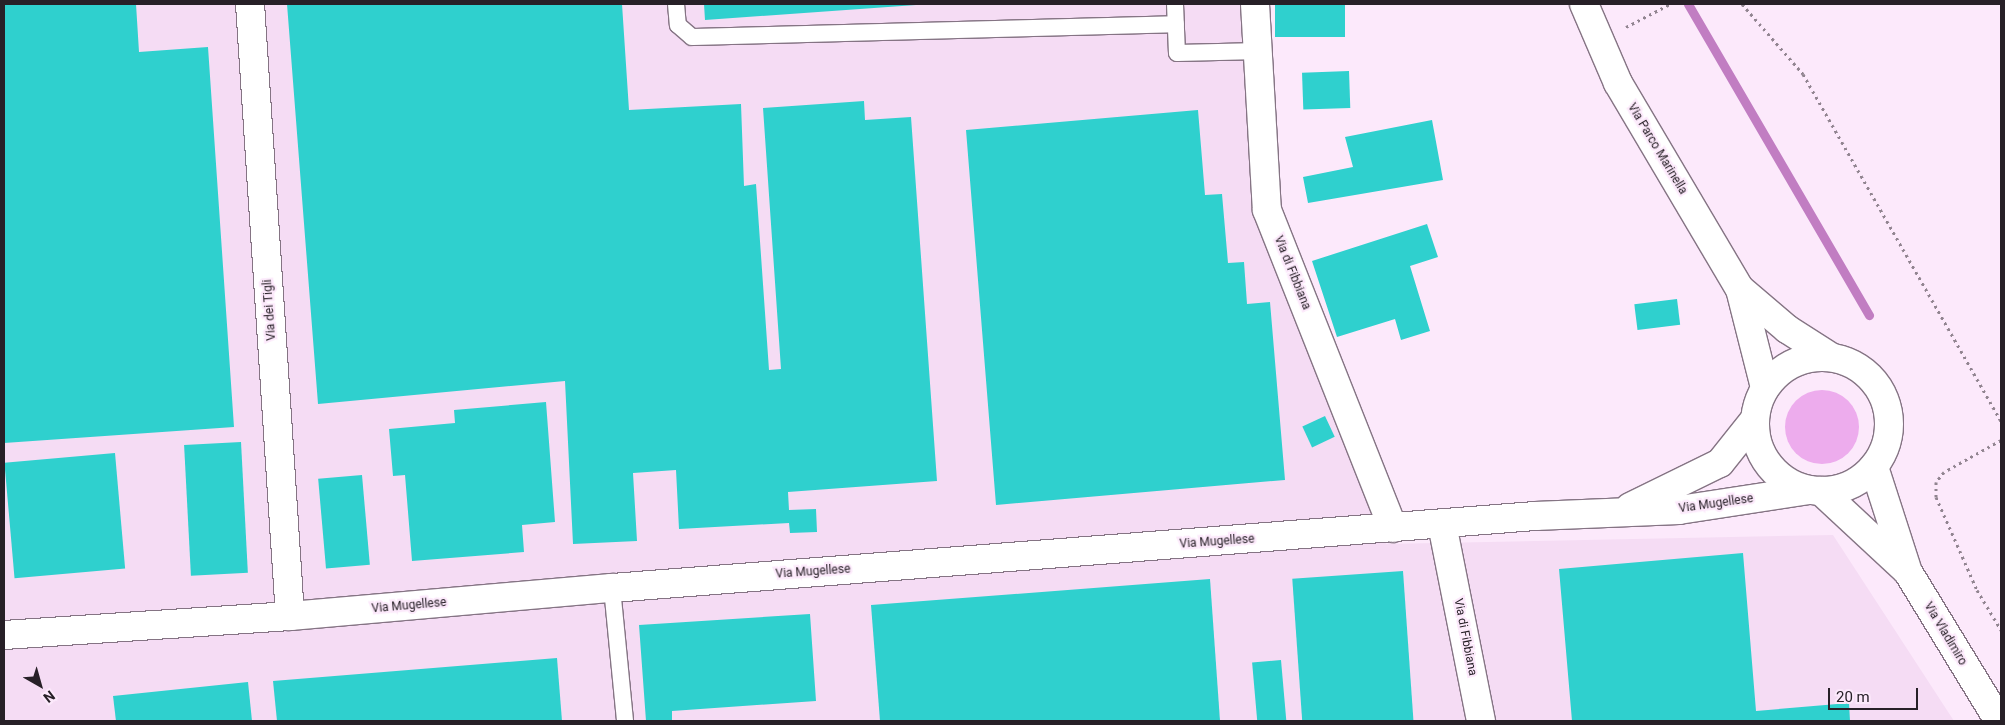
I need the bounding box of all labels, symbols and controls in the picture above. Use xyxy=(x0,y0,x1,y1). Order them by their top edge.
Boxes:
street label: Via Parco Marinella xyxy=(1624,101,1690,197)
street label: Via di Fibbiana xyxy=(1271,234,1313,312)
street label: Via dei Tigli xyxy=(261,279,279,341)
street label: Via Mugellese xyxy=(1678,492,1754,516)
street label: Via Mugellese xyxy=(1179,532,1255,552)
street label: Via Mugellese xyxy=(775,562,851,582)
street label: Via Mugellese xyxy=(371,596,447,616)
street label: Via di Fibbiana xyxy=(1450,597,1480,677)
street label: Via Vladimiro xyxy=(1921,600,1969,668)
north arrow xyxy=(15,660,65,710)
scale bar xyxy=(1830,678,1920,710)
text: N xyxy=(40,687,58,706)
text: 20 m xyxy=(1836,688,1870,706)

